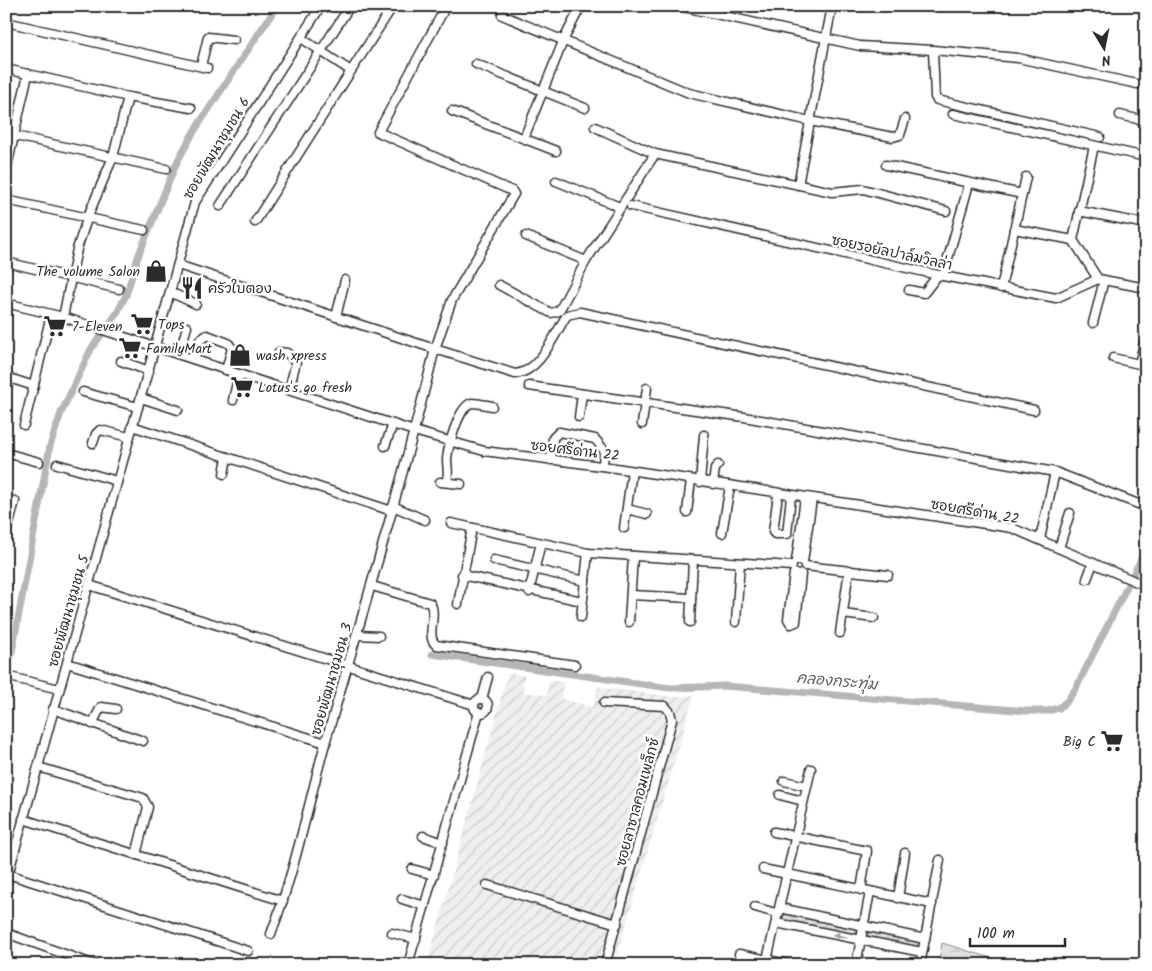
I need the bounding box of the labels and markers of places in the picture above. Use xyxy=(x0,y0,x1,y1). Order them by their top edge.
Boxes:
shop icon: The volume Salon xyxy=(143,258,169,284)
place label: The volume Salon xyxy=(36,261,140,283)
restaurant icon: ครัวใบตอง xyxy=(179,275,205,301)
place label: ครัวใบตอง xyxy=(208,278,272,300)
supermarket icon: Tops xyxy=(129,311,155,337)
supermarket icon: 7-Eleven xyxy=(42,313,68,339)
place label: Tops xyxy=(158,314,185,336)
place label: 7-Eleven xyxy=(72,316,122,338)
supermarket icon: FamilyMart xyxy=(117,335,143,361)
place label: FamilyMart xyxy=(146,338,213,360)
shop icon: wash xpress xyxy=(227,342,253,368)
place label: wash xpress xyxy=(256,345,327,367)
supermarket icon: Lotus's go fresh xyxy=(229,374,255,400)
place label: Lotus's go fresh xyxy=(258,377,352,399)
supermarket icon: Big C xyxy=(1099,728,1125,754)
place label: Big C xyxy=(1063,731,1096,753)

